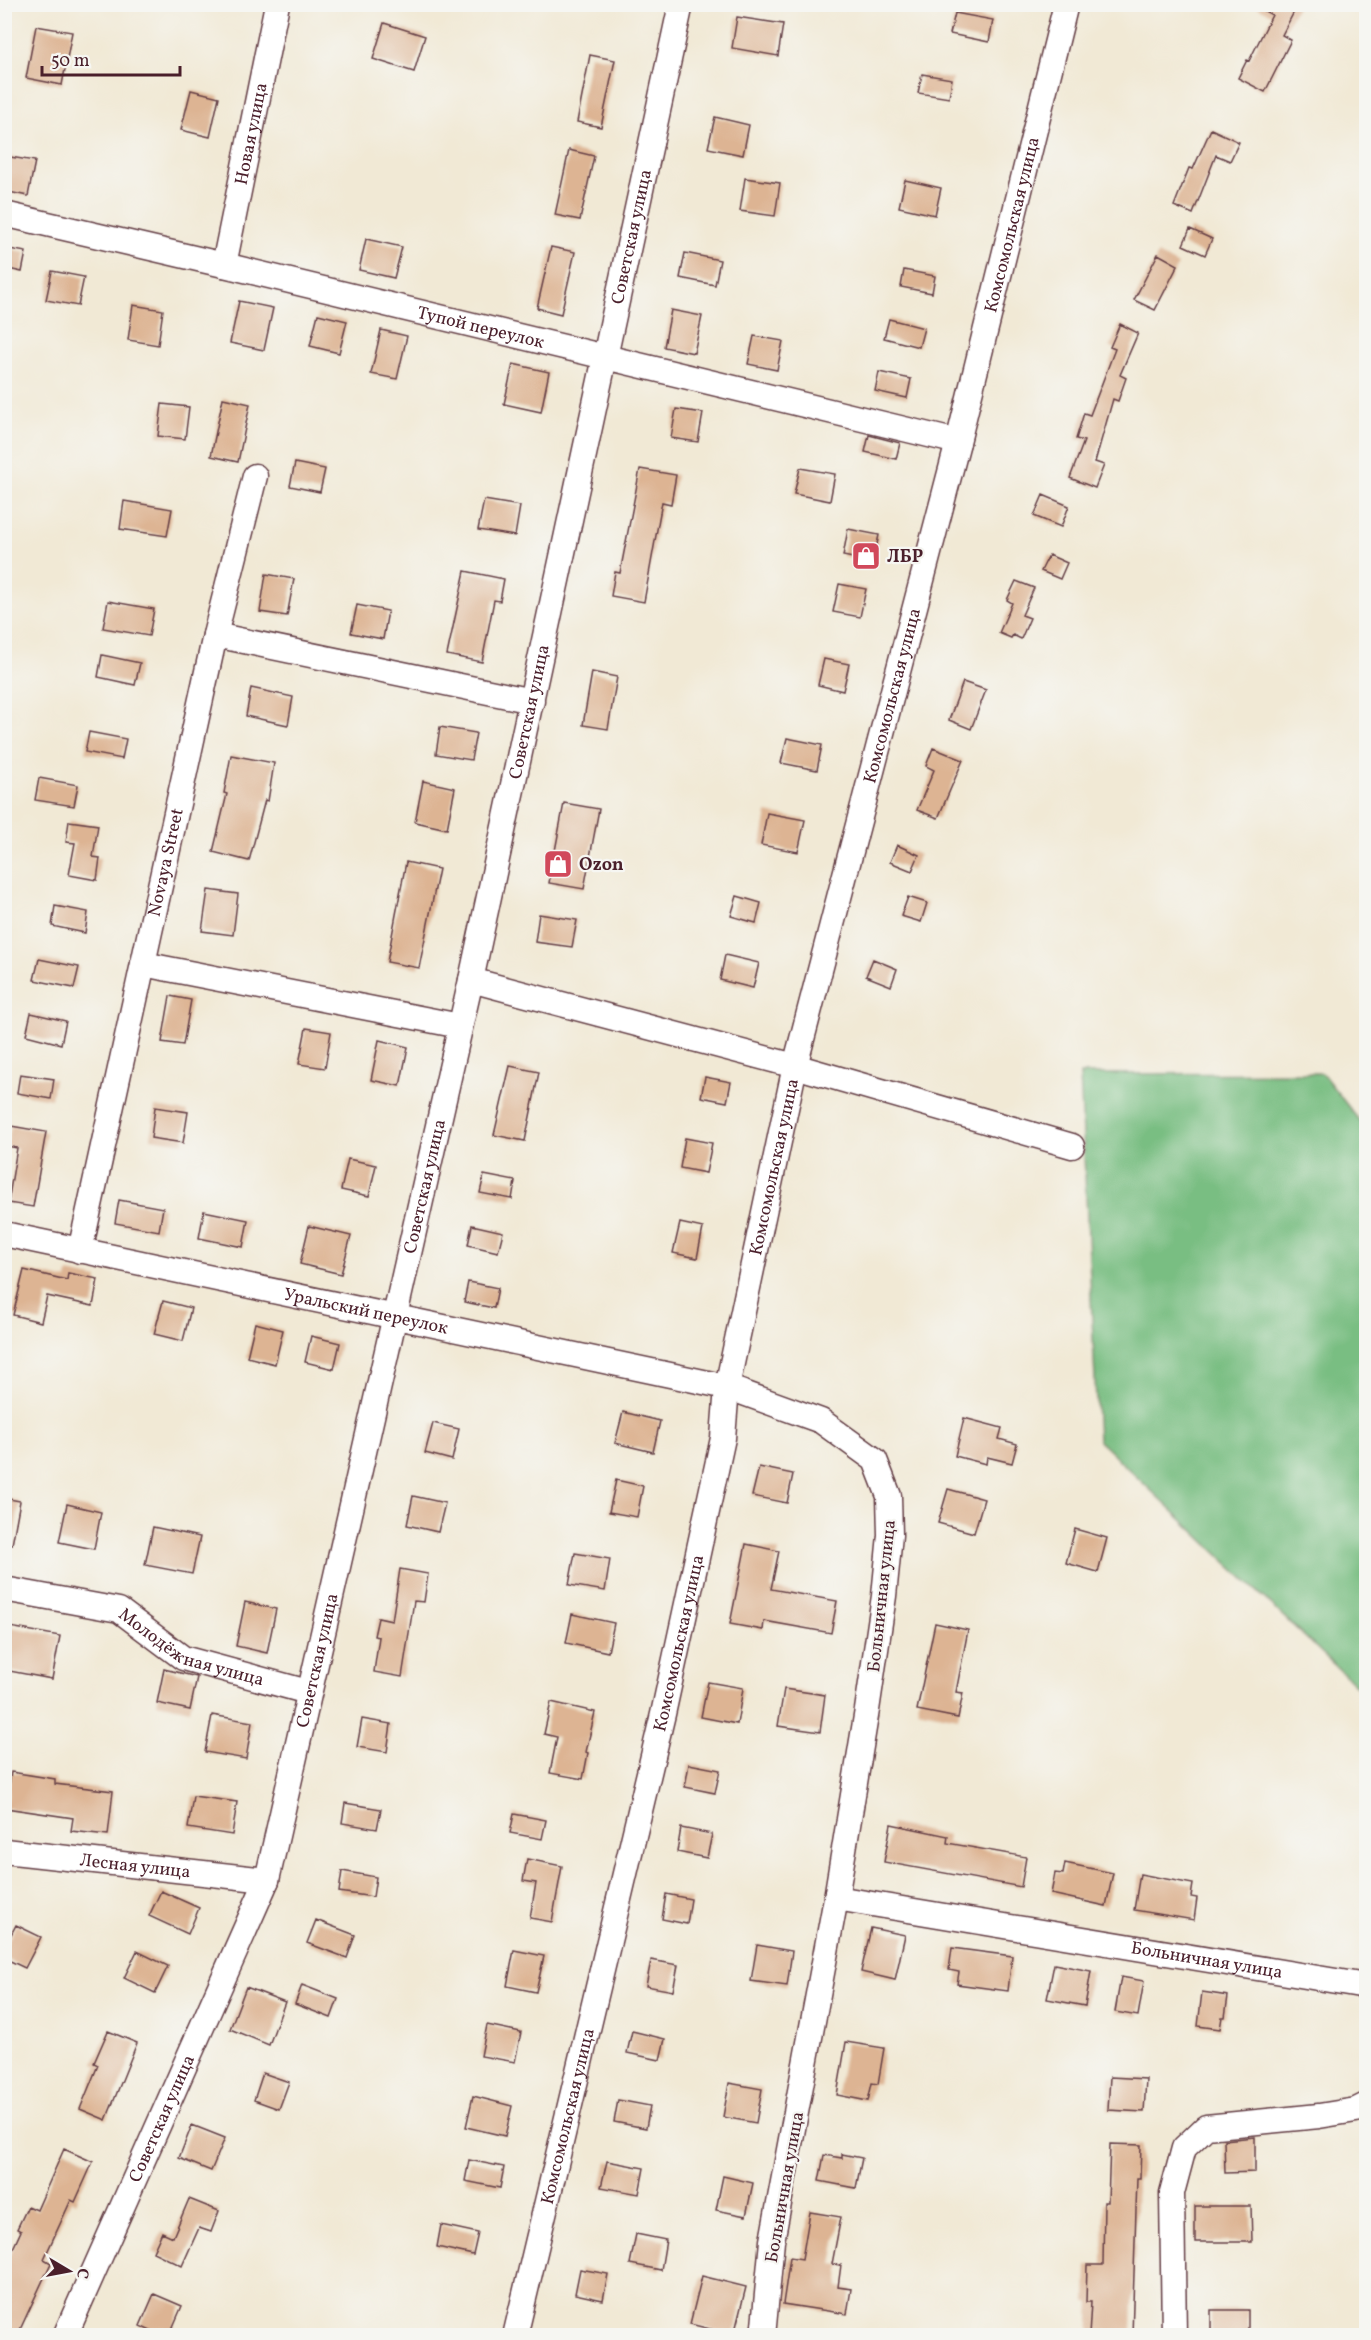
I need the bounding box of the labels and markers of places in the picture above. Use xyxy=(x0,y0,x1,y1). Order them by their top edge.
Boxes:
shop icon: ЛБР xyxy=(850,540,882,572)
place label: ЛБР xyxy=(887,545,923,570)
shop icon: Ozon xyxy=(542,848,574,880)
place label: Ozon xyxy=(579,853,624,878)

